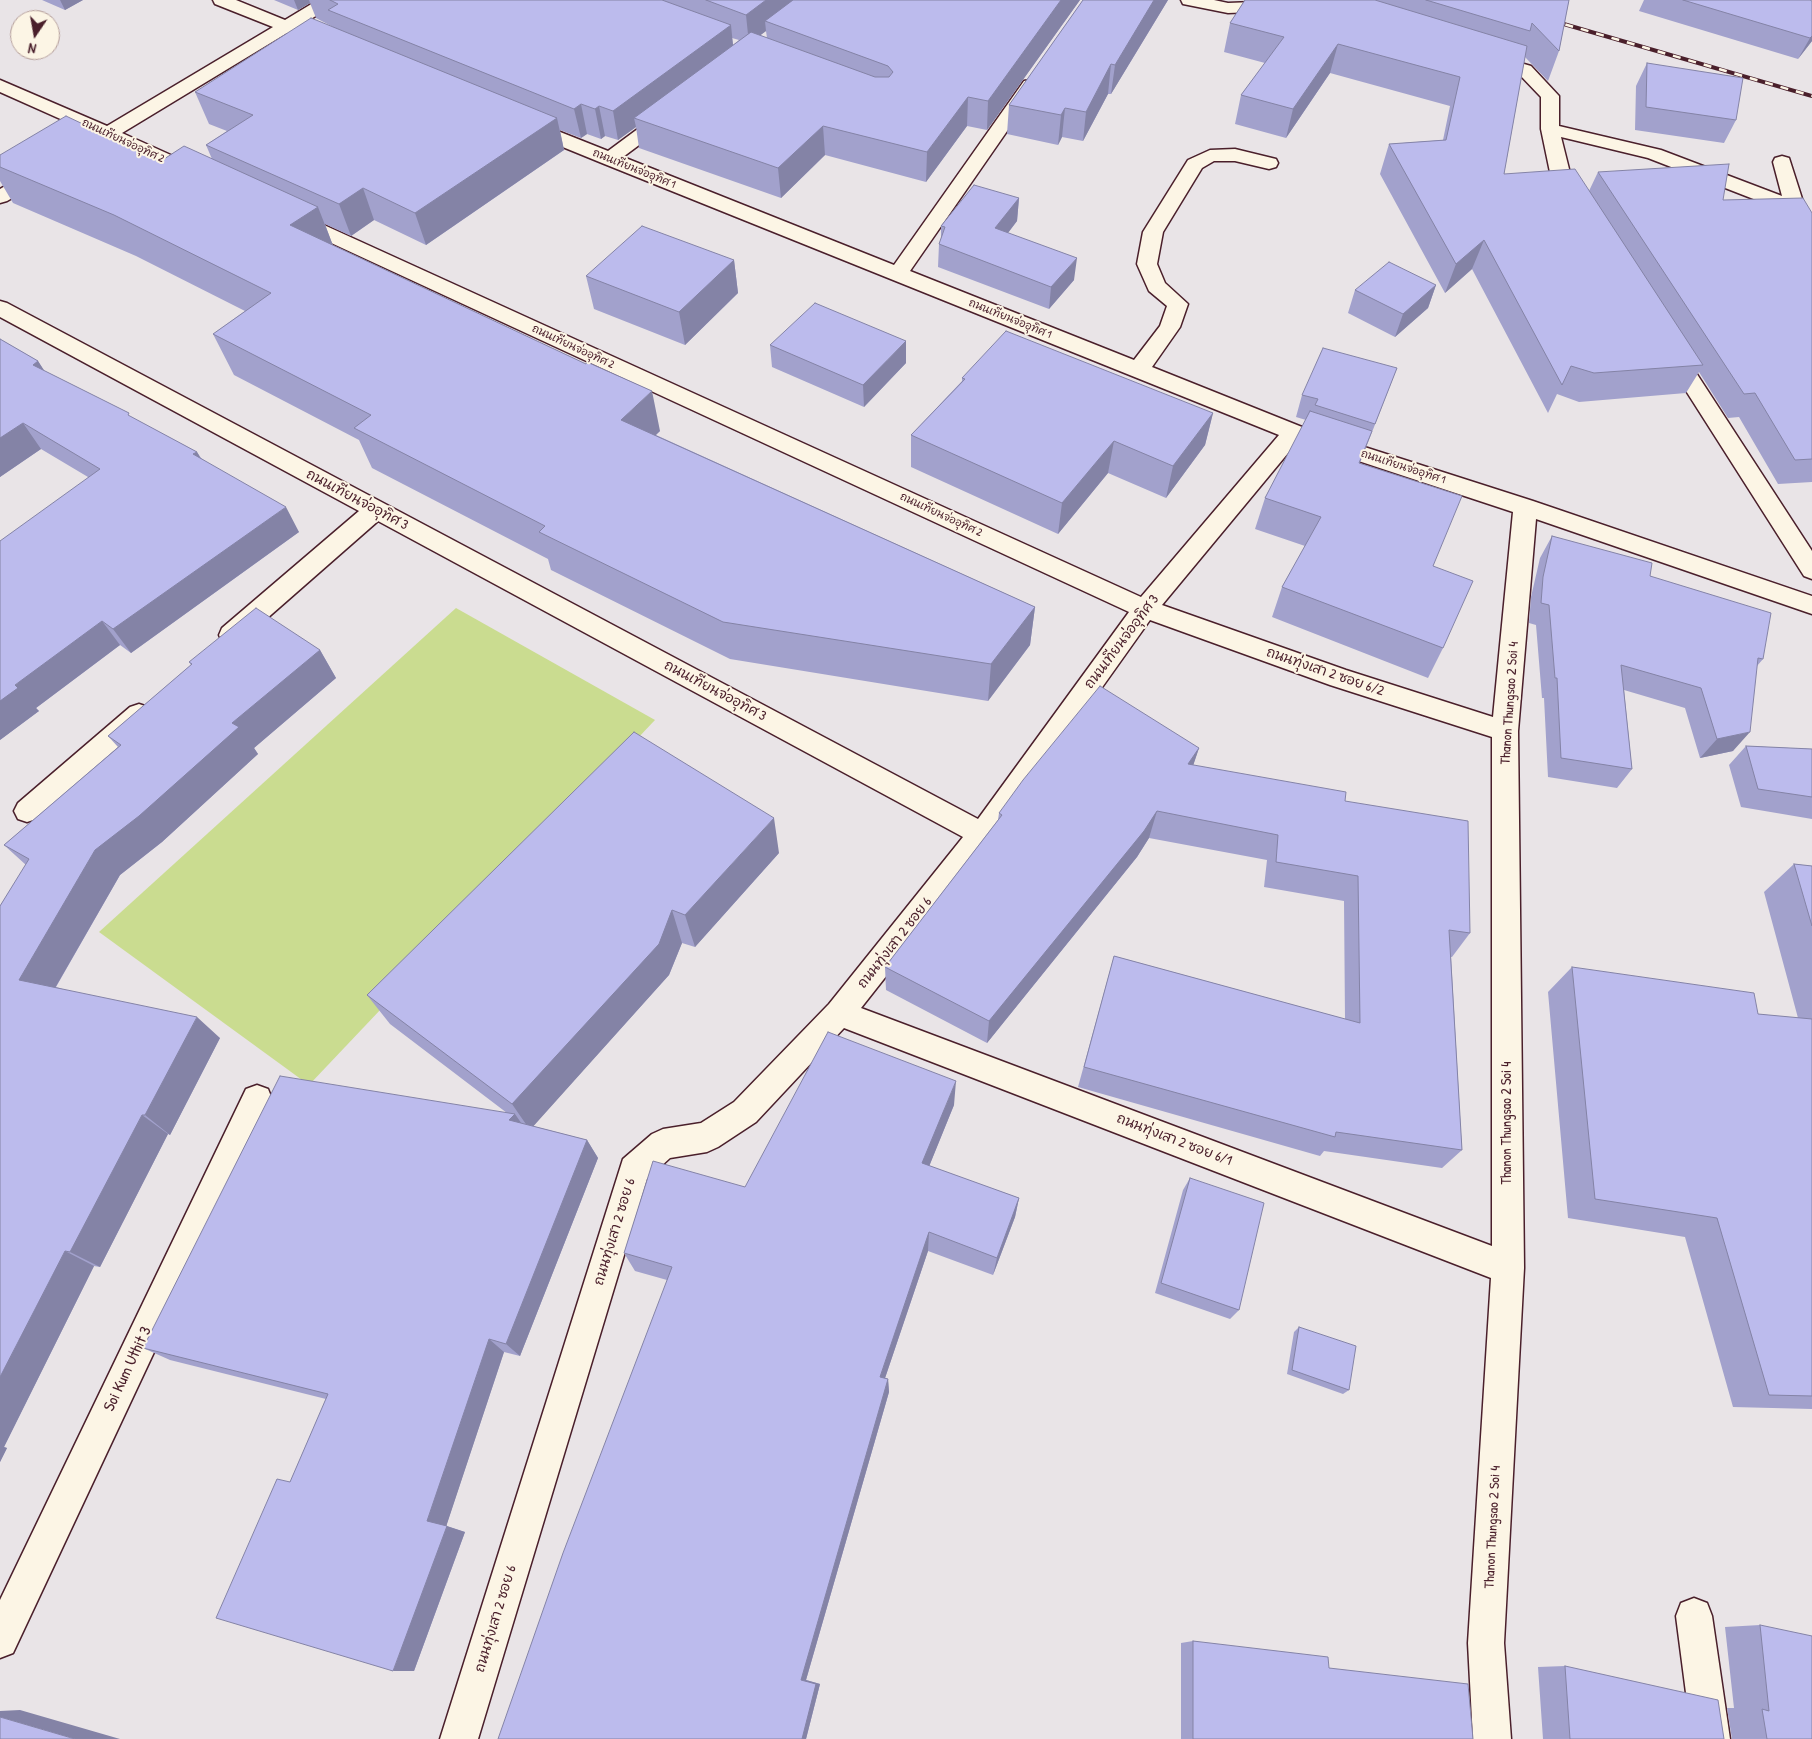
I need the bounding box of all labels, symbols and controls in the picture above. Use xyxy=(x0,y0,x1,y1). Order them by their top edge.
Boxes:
north arrow xyxy=(10,10,60,60)
text: N xyxy=(26,39,38,59)
street label: ถนนเทียนจ่ออุทิศ 2 xyxy=(80,116,166,166)
street label: ถนนเทียนจ่ออุทิศ 1 xyxy=(591,146,677,192)
street label: ถนนเทียนจ่ออุทิศ 1 xyxy=(967,296,1053,342)
street label: ถนนเทียนจ่ออุทิศ 2 xyxy=(530,322,616,372)
street label: ถนนเทียนจ่ออุทิศ 1 xyxy=(1359,447,1447,487)
street label: ถนนเทียนจ่ออุทิศ 3 xyxy=(303,466,411,534)
street label: ถนนเทียนจ่ออุทิศ 2 xyxy=(898,490,984,540)
street label: ถนนเทียนจ่ออุทิศ 3 xyxy=(1081,592,1163,692)
street label: Thanon Thungsao 2 Soi 4 xyxy=(1497,641,1523,765)
street label: ถนนทุ่งเสา 2 ซอย 6/2 xyxy=(1264,644,1386,700)
street label: ถนนเทียนจ่ออุทิศ 3 xyxy=(661,657,769,725)
street label: ถนนทุ่งเสา 2 ซอย 6 xyxy=(854,894,936,992)
street label: Thanon Thungsao 2 Soi 4 xyxy=(1499,1061,1515,1185)
street label: ถนนทุ่งเสา 2 ซอย 6/1 xyxy=(1114,1110,1234,1170)
street label: ถนนทุ่งเสา 2 ซอย 6 xyxy=(591,1176,639,1288)
street label: Soi Kum Uthit 3 xyxy=(100,1324,156,1414)
street label: Thanon Thungsao 2 Soi 4 xyxy=(1481,1465,1505,1589)
street label: ถนนทุ่งเสา 2 ซอย 6 xyxy=(472,1563,520,1675)

